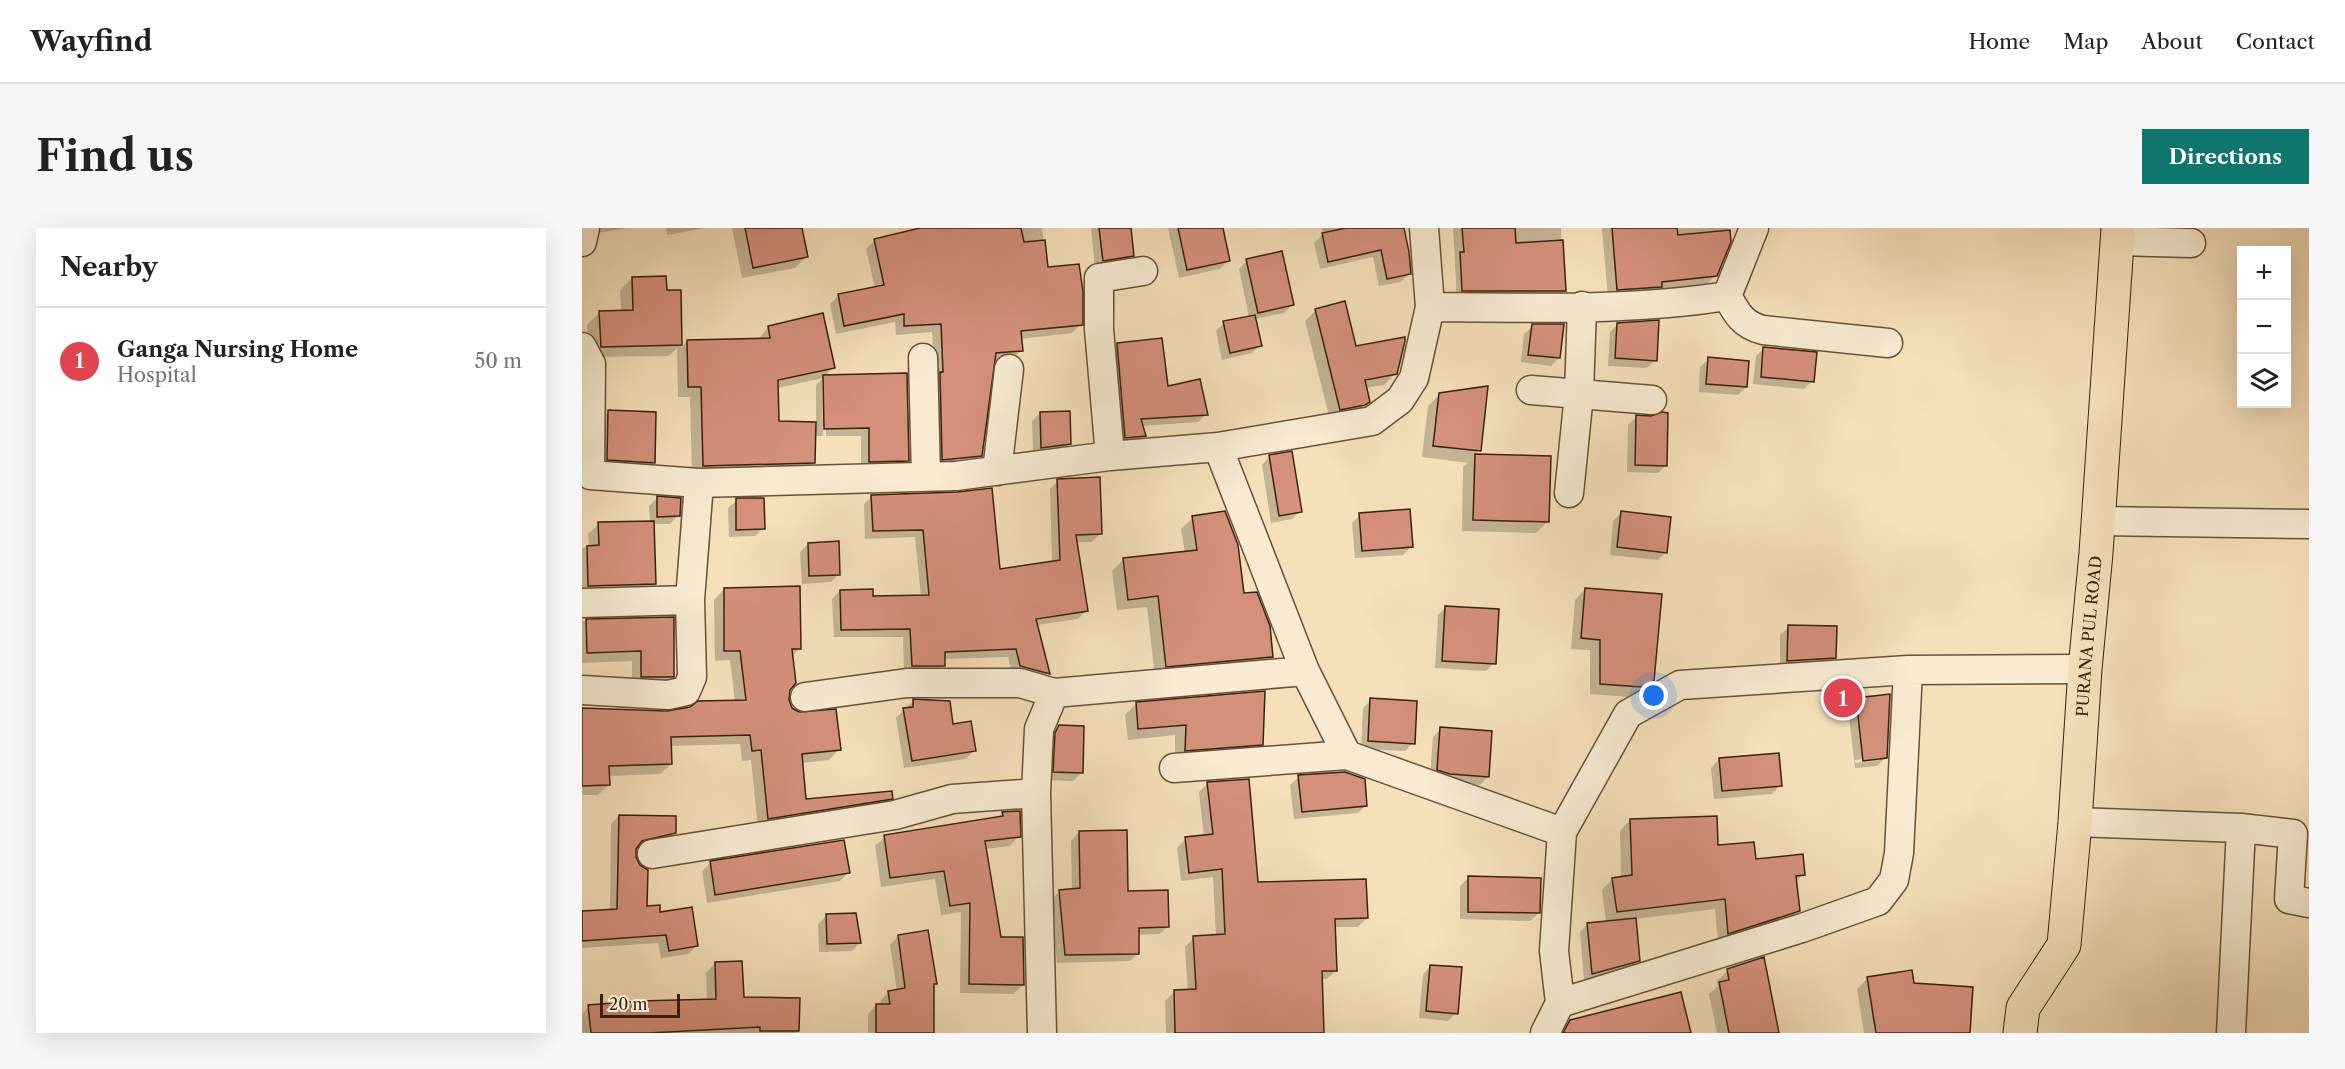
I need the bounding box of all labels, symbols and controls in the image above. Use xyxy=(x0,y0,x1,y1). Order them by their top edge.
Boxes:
text: Wayfind xyxy=(30,24,152,58)
text: Home xyxy=(1969,29,2030,54)
text: Map xyxy=(2063,29,2108,54)
text: About xyxy=(2141,29,2203,54)
text: Contact xyxy=(2236,29,2315,54)
button: Directions xyxy=(2142,129,2309,184)
text: Find us xyxy=(36,130,194,182)
map controls xyxy=(2237,246,2291,408)
button: + xyxy=(2237,246,2291,300)
text: Nearby xyxy=(60,251,158,283)
button: − xyxy=(2237,300,2291,354)
text: Ganga Nursing Home xyxy=(117,336,358,363)
text: 1 xyxy=(75,349,84,373)
text: 50 m xyxy=(475,349,522,373)
button: layers xyxy=(2237,354,2291,408)
text: Hospital xyxy=(117,363,197,387)
street label: PURANA PUL ROAD xyxy=(2072,555,2106,718)
pin: 1 xyxy=(1824,676,1862,720)
your location xyxy=(1639,681,1668,710)
scale bar xyxy=(600,991,680,1018)
text: 20 m xyxy=(609,994,648,1014)

